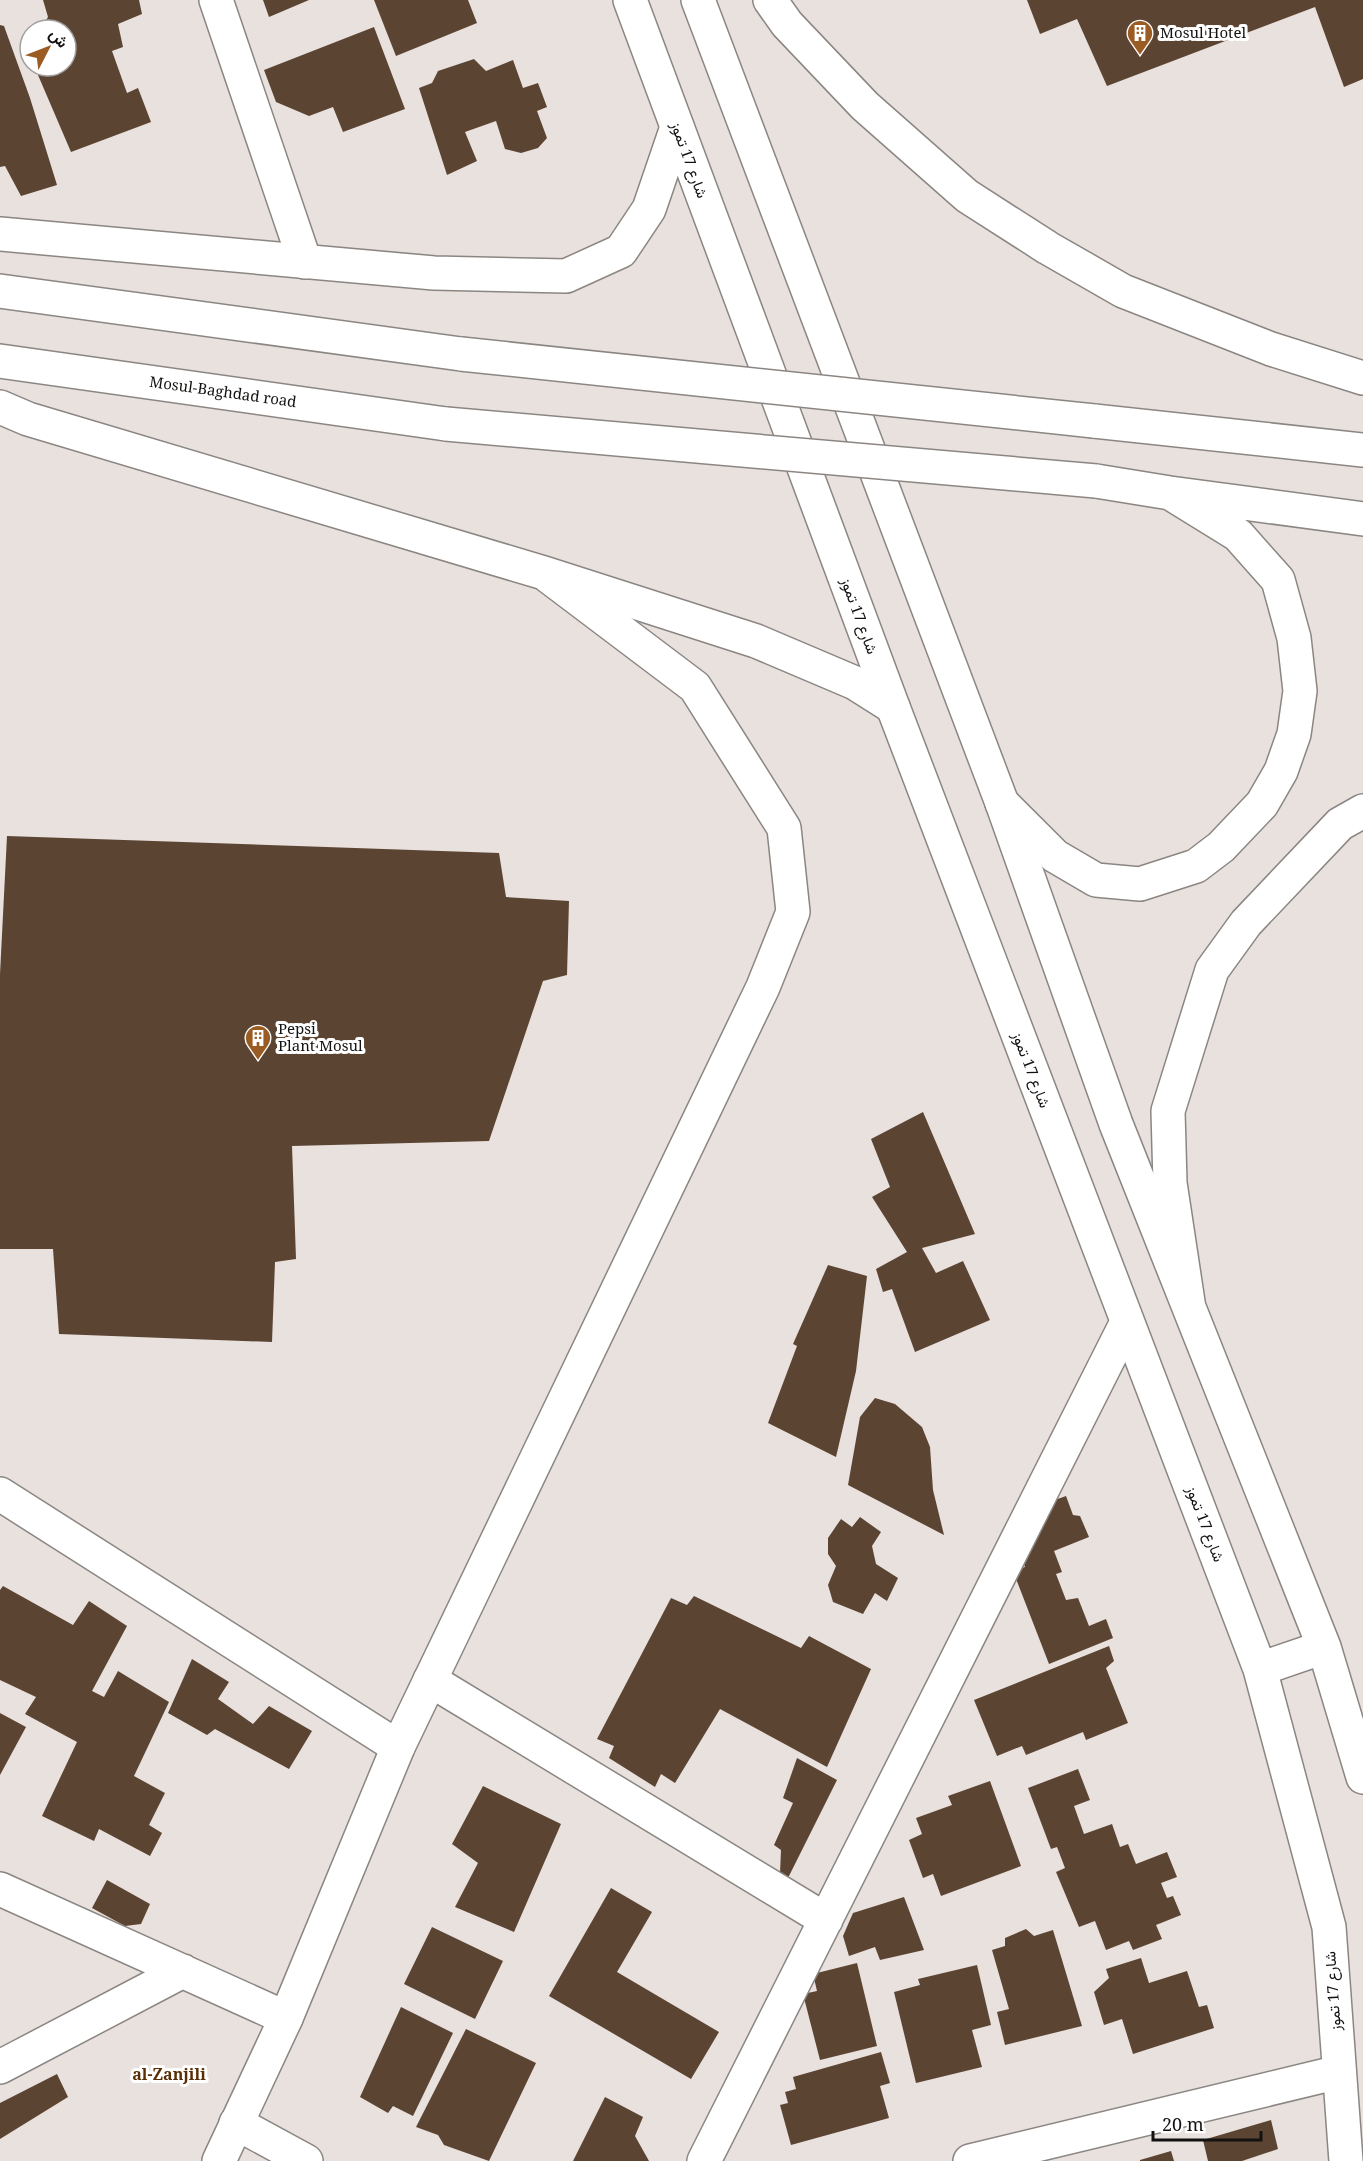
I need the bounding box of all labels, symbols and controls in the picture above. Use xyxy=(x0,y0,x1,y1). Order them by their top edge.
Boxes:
north arrow xyxy=(18,18,78,78)
building icon: Mosul Hotel xyxy=(1125,18,1155,56)
place label: Mosul Hotel xyxy=(1160,22,1246,42)
text: ش xyxy=(45,23,74,52)
street label: شارع 17 تموز xyxy=(665,118,713,201)
street label: Mosul-Baghdad road xyxy=(148,371,298,411)
street label: شارع 17 تموز xyxy=(835,574,883,657)
place label: Pepsi Plant Mosul xyxy=(278,1018,363,1055)
building icon: Pepsi Plant Mosul xyxy=(243,1023,273,1061)
street label: شارع 17 تموز xyxy=(1006,1028,1056,1111)
street label: شارع 17 تموز xyxy=(1180,1482,1230,1565)
street label: شارع 17 تموز xyxy=(1319,1950,1347,2033)
district label: al-Zanjili xyxy=(132,2063,206,2085)
scale bar xyxy=(1153,2104,1261,2142)
text: 20 m xyxy=(1162,2112,1204,2136)

